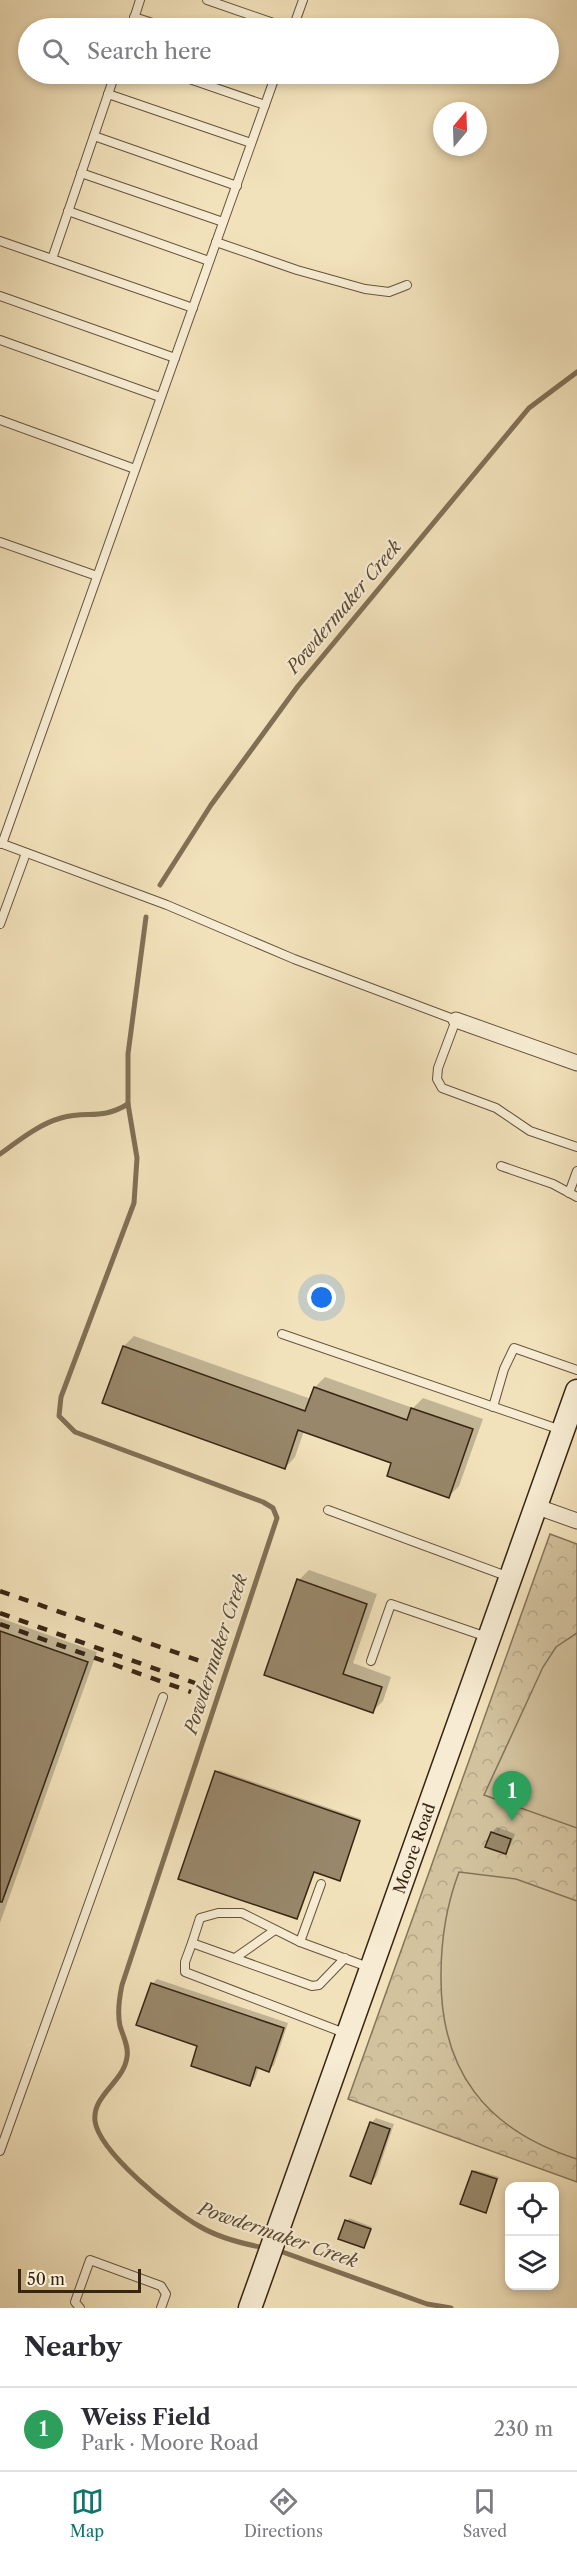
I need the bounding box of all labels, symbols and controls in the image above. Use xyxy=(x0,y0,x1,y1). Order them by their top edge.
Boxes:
search box xyxy=(18,18,559,84)
icon: search xyxy=(39,35,72,68)
text: Search here xyxy=(87,38,212,65)
north arrow xyxy=(433,102,487,156)
water label: Powdermaker Creek xyxy=(281,535,407,680)
your location xyxy=(307,1283,336,1312)
water label: Powdermaker Creek xyxy=(179,1571,252,1739)
pin: 1 xyxy=(492,1772,532,1821)
street label: Moore Road xyxy=(389,1800,439,1896)
map controls xyxy=(505,2182,559,2290)
button: locate xyxy=(505,2182,559,2236)
water label: Powdermaker Creek xyxy=(194,2197,361,2273)
button: layers xyxy=(505,2236,559,2290)
scale bar xyxy=(18,2266,141,2294)
text: 50 m xyxy=(27,2269,65,2289)
text: Nearby xyxy=(24,2331,122,2363)
text: Weiss Field xyxy=(81,2404,211,2431)
text: 1 xyxy=(39,2417,48,2441)
text: 230 m xyxy=(494,2417,553,2441)
text: Park · Moore Road xyxy=(81,2431,259,2455)
tab: Map xyxy=(70,2485,104,2541)
tab: Directions xyxy=(244,2485,323,2541)
tab: Saved xyxy=(463,2485,507,2541)

